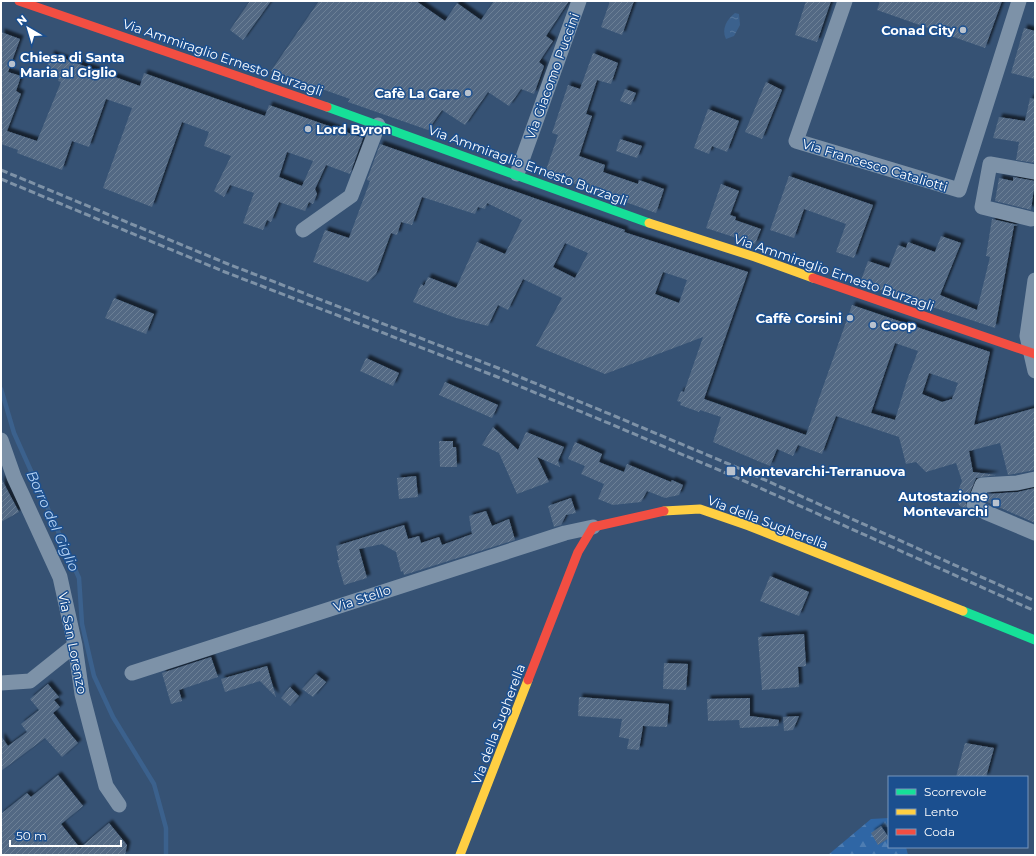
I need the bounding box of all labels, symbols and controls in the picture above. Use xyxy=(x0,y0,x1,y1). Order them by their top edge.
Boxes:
north arrow xyxy=(8,8,48,48)
street label: Via Giacomo Puccini xyxy=(522,10,582,142)
text: N xyxy=(14,12,30,28)
street label: Via Ammiraglio Ernesto Burzagli xyxy=(121,15,325,99)
place label: Conad City xyxy=(881,22,955,38)
marker: Conad City xyxy=(958,25,968,35)
place label: Chiesa di Santa Maria al Giglio xyxy=(20,49,124,80)
marker: Chiesa di Santa Maria al Giglio xyxy=(7,59,17,69)
place label: Cafè La Gare xyxy=(374,85,460,101)
marker: Cafè La Gare xyxy=(463,88,473,98)
place label: Lord Byron xyxy=(316,121,391,137)
street label: Via Ammiraglio Ernesto Burzagli xyxy=(426,121,630,209)
marker: Lord Byron xyxy=(303,124,313,134)
street label: Via Francesco Cataliotti xyxy=(800,135,950,195)
street label: Via Ammiraglio Ernesto Burzagli xyxy=(732,230,936,314)
place label: Caffè Corsini xyxy=(756,310,842,326)
marker: Caffè Corsini xyxy=(845,313,855,323)
place label: Coop xyxy=(881,317,916,333)
marker: Coop xyxy=(868,320,878,330)
place label: Montevarchi-Terranuova xyxy=(740,463,905,479)
marker: Montevarchi-Terranuova xyxy=(725,465,737,477)
water label: Borro del Giglio xyxy=(23,468,83,574)
place label: Autostazione Montevarchi xyxy=(897,488,988,519)
street label: Via della Sugherella xyxy=(705,492,831,552)
marker: Autostazione Montevarchi xyxy=(991,498,1001,508)
street label: Via Stello xyxy=(331,581,393,615)
street label: Via San Lorenzo xyxy=(55,591,91,695)
street label: Via della Sugherella xyxy=(468,661,528,787)
legend xyxy=(888,776,1028,848)
text: Scorrevole xyxy=(924,784,986,799)
text: Lento xyxy=(924,804,959,819)
scale bar xyxy=(10,822,121,848)
text: Coda xyxy=(924,824,955,839)
text: 50 m xyxy=(16,828,47,843)

